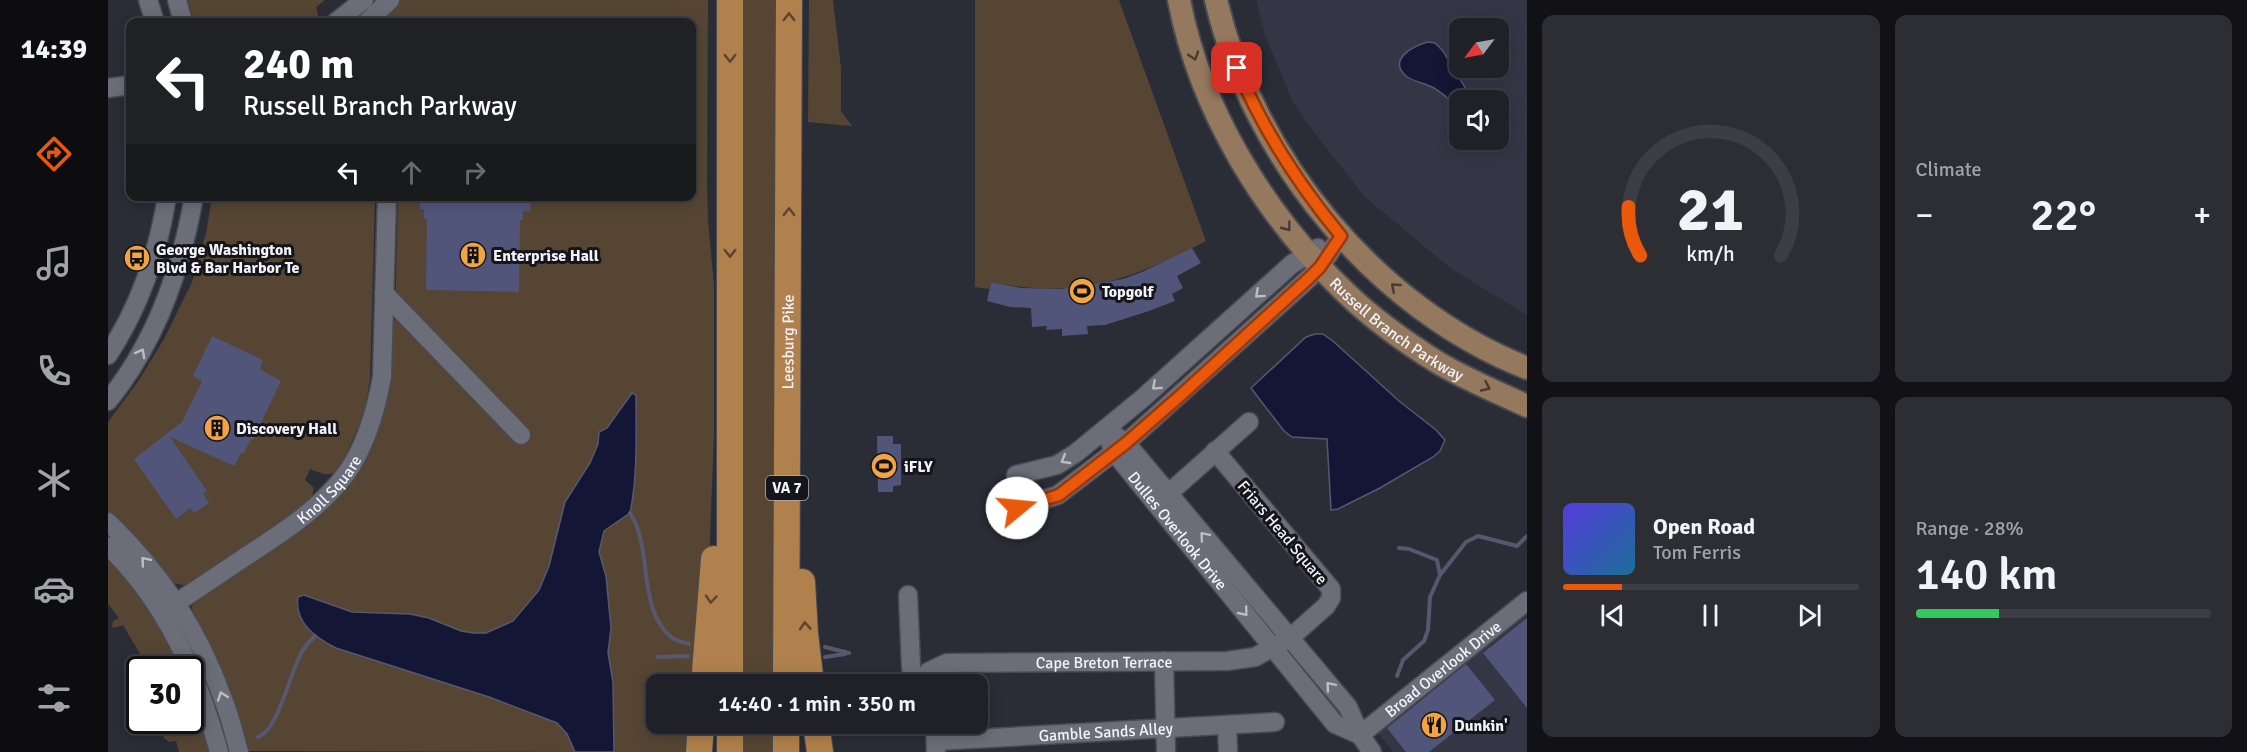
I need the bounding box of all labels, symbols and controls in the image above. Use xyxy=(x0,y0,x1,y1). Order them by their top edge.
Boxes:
one-way arrow xyxy=(783,12,795,21)
north arrow xyxy=(1449,18,1509,78)
map controls xyxy=(1449,18,1509,150)
text: 14:39 xyxy=(21,33,87,66)
text: 240 m xyxy=(243,39,354,90)
icon: left xyxy=(144,42,222,120)
pin xyxy=(1211,42,1262,93)
one-way arrow xyxy=(1187,50,1200,61)
icon: arrive xyxy=(1220,51,1253,84)
one-way arrow xyxy=(724,54,736,63)
text: Russell Branch Parkway xyxy=(243,90,517,123)
button: sound xyxy=(1449,90,1509,150)
icon: directions xyxy=(33,133,75,175)
icon: left xyxy=(332,156,365,189)
icon: ahead xyxy=(395,156,428,189)
icon: right xyxy=(458,156,491,189)
text: Climate xyxy=(1916,157,1981,182)
text: 21 xyxy=(1677,171,1744,248)
text: 22° xyxy=(2030,188,2096,243)
text: − xyxy=(1916,195,1933,236)
text: + xyxy=(2193,195,2211,236)
one-way arrow xyxy=(783,207,795,216)
one-way arrow xyxy=(1279,220,1290,231)
place label: George Washington Blvd & Bar Harbor Te xyxy=(156,240,299,278)
building icon: Enterprise Hall xyxy=(458,240,488,270)
text: km/h xyxy=(1686,241,1735,267)
icon: music xyxy=(33,242,75,284)
bus stop icon: George Washington Blvd & Bar Harbor Te xyxy=(122,243,152,273)
place label: Enterprise Hall xyxy=(493,246,599,266)
one-way arrow xyxy=(724,249,736,258)
street label: Russell Branch Parkway xyxy=(1325,274,1467,386)
sports icon: Topgolf xyxy=(1067,276,1097,306)
place label: Topgolf xyxy=(1102,282,1154,302)
one-way arrow xyxy=(1391,283,1402,294)
one-way arrow xyxy=(1255,287,1266,298)
street label: Leesburg Pike xyxy=(778,294,799,390)
one-way arrow xyxy=(134,349,145,359)
icon: phone xyxy=(33,350,75,392)
one-way arrow xyxy=(1152,379,1163,390)
one-way arrow xyxy=(1479,380,1490,392)
building icon: Discovery Hall xyxy=(202,413,232,443)
place label: Discovery Hall xyxy=(236,419,337,439)
sports icon: iFLY xyxy=(869,451,899,481)
street label: Knoll Square xyxy=(293,452,366,529)
one-way arrow xyxy=(1061,452,1071,464)
place label: iFLY xyxy=(904,457,933,477)
icon: climate xyxy=(33,459,75,501)
street label: Dulles Overlook Drive xyxy=(1123,468,1231,594)
road number: VA 7 xyxy=(766,476,808,500)
position arrow xyxy=(985,476,1049,540)
street label: Friars Head Square xyxy=(1233,477,1332,589)
text: Open Road xyxy=(1653,513,1755,540)
text: Range · 28% xyxy=(1916,516,2024,541)
one-way arrow xyxy=(1201,532,1212,543)
text: Tom Ferris xyxy=(1653,540,1741,565)
text: 140 km xyxy=(1916,547,2058,602)
one-way arrow xyxy=(141,556,152,567)
icon: car xyxy=(33,568,75,610)
one-way arrow xyxy=(705,594,718,603)
icon: previous xyxy=(1596,599,1629,632)
icon: pause xyxy=(1694,599,1727,632)
icon: next xyxy=(1793,599,1826,632)
one-way arrow xyxy=(1236,605,1247,616)
street label: Broad Overlook Drive xyxy=(1381,617,1506,722)
one-way arrow xyxy=(798,621,811,630)
street label: Cape Breton Terrace xyxy=(1036,652,1172,673)
speed limit sign: 30 xyxy=(126,656,204,734)
icon: filters xyxy=(33,677,75,719)
one-way arrow xyxy=(1326,682,1337,693)
text: 14:40 · 1 min · 350 m xyxy=(718,690,916,717)
one-way arrow xyxy=(217,691,230,702)
restaurant icon: Dunkin' xyxy=(1419,710,1449,740)
place label: Dunkin' xyxy=(1454,716,1508,736)
street label: Gamble Sands Alley xyxy=(1038,719,1174,746)

